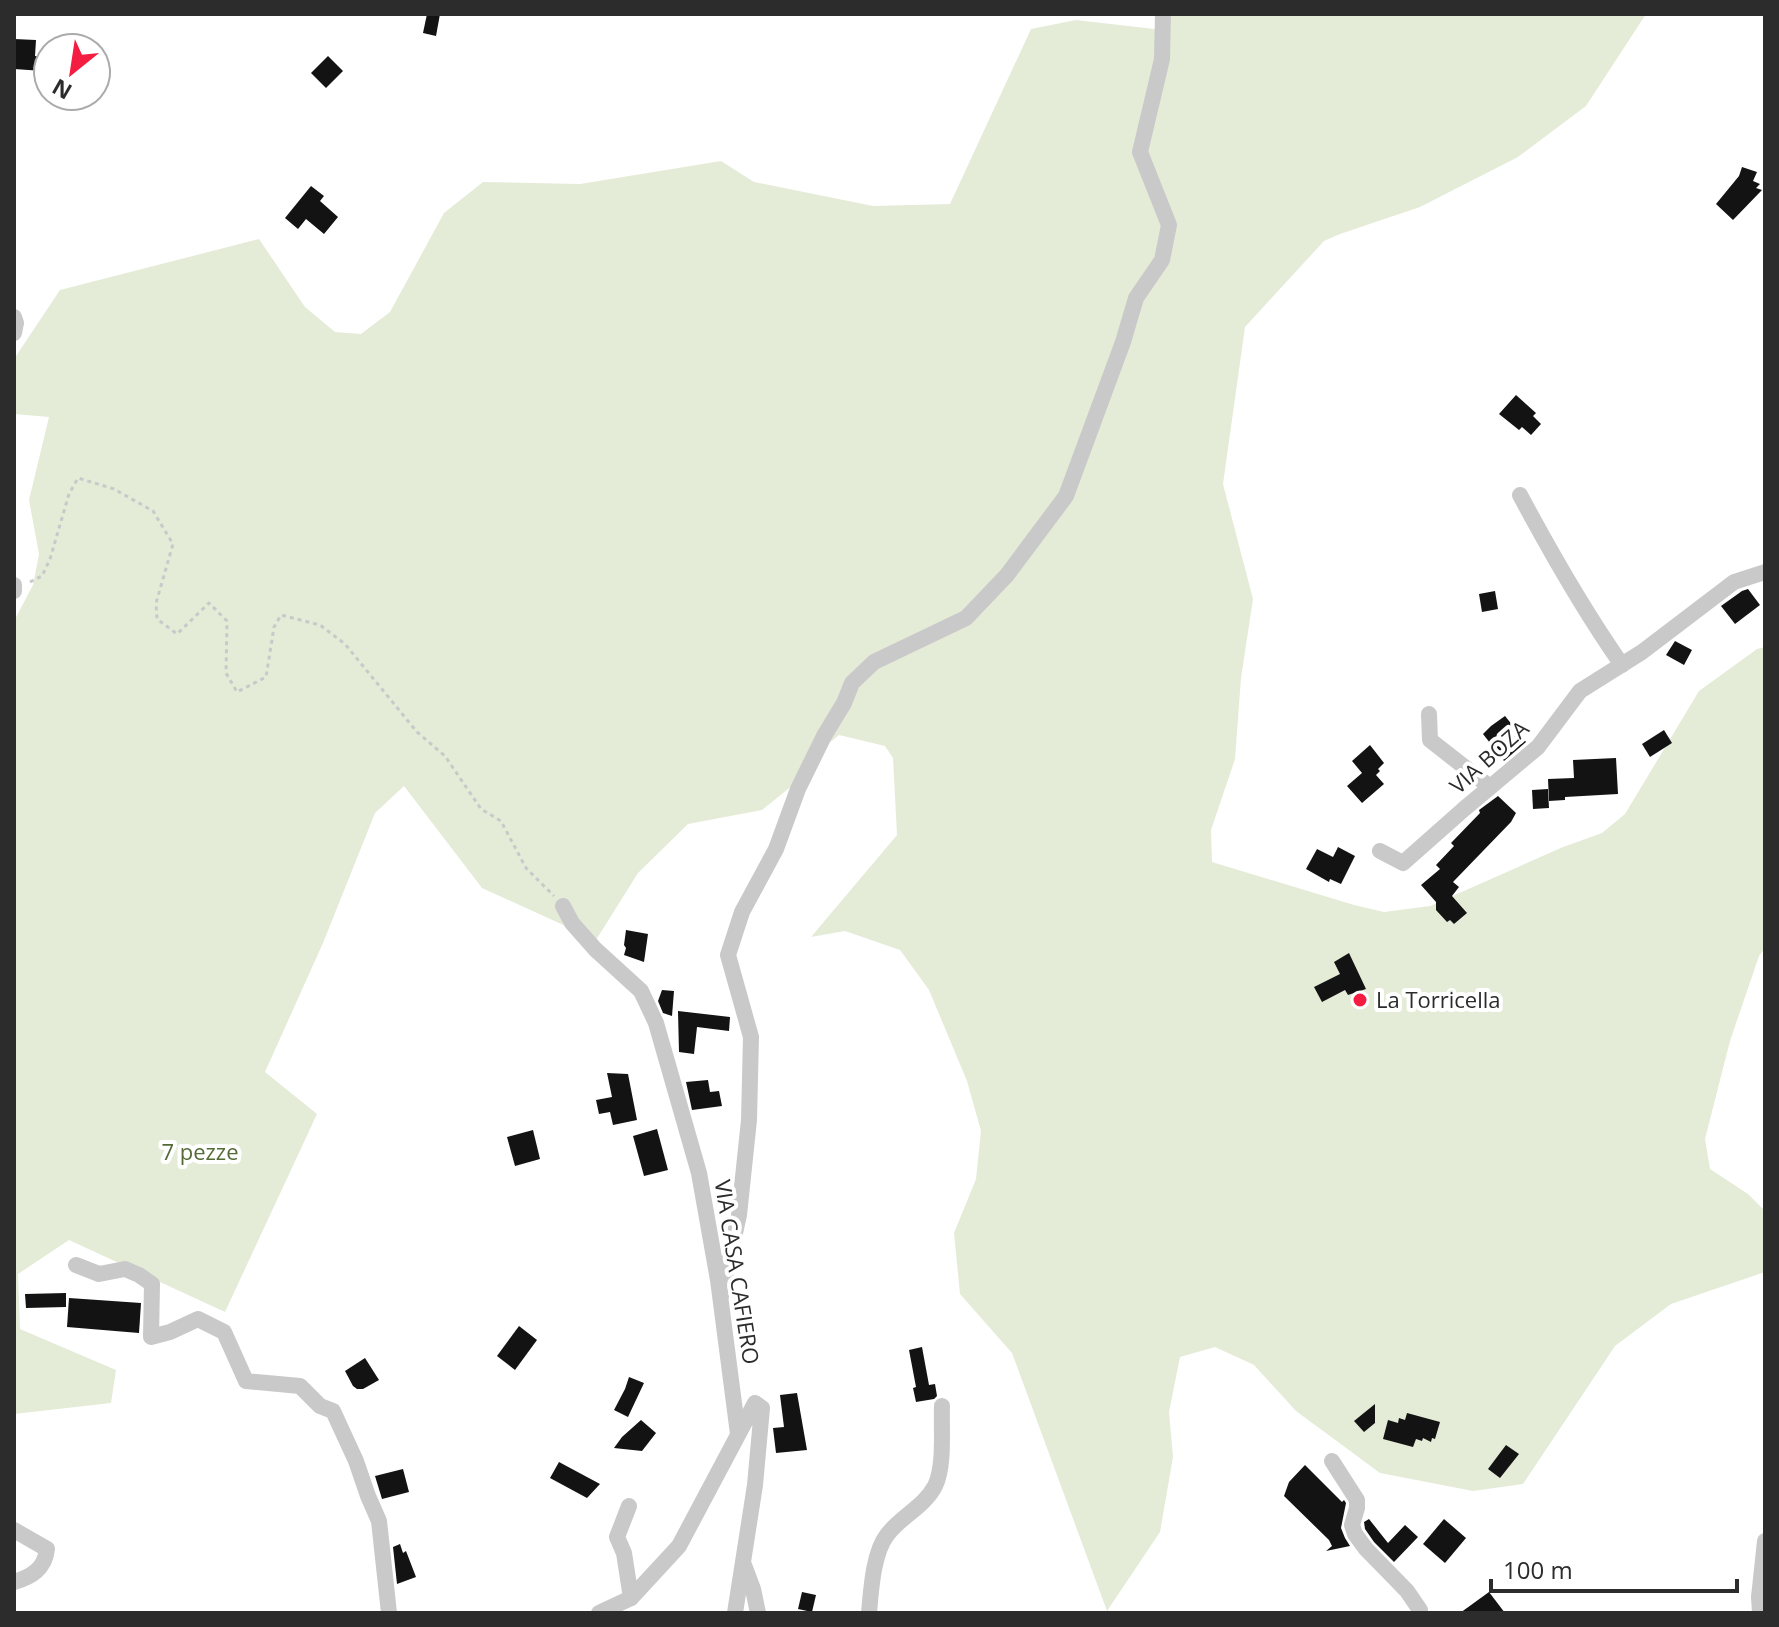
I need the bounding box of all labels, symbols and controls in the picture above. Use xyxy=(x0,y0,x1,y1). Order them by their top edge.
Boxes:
north arrow xyxy=(32,32,112,112)
text: N xyxy=(46,73,77,108)
street label: VIA BOZA xyxy=(1442,713,1534,800)
place label: La Torricella xyxy=(1376,984,1501,1014)
marker: La Torricella xyxy=(1351,991,1369,1009)
park label: 7 pezze xyxy=(161,1136,239,1166)
street label: VIA CASA CAFIERO xyxy=(709,1177,767,1366)
scale bar xyxy=(1491,1543,1737,1593)
text: 100 m xyxy=(1503,1553,1573,1586)

